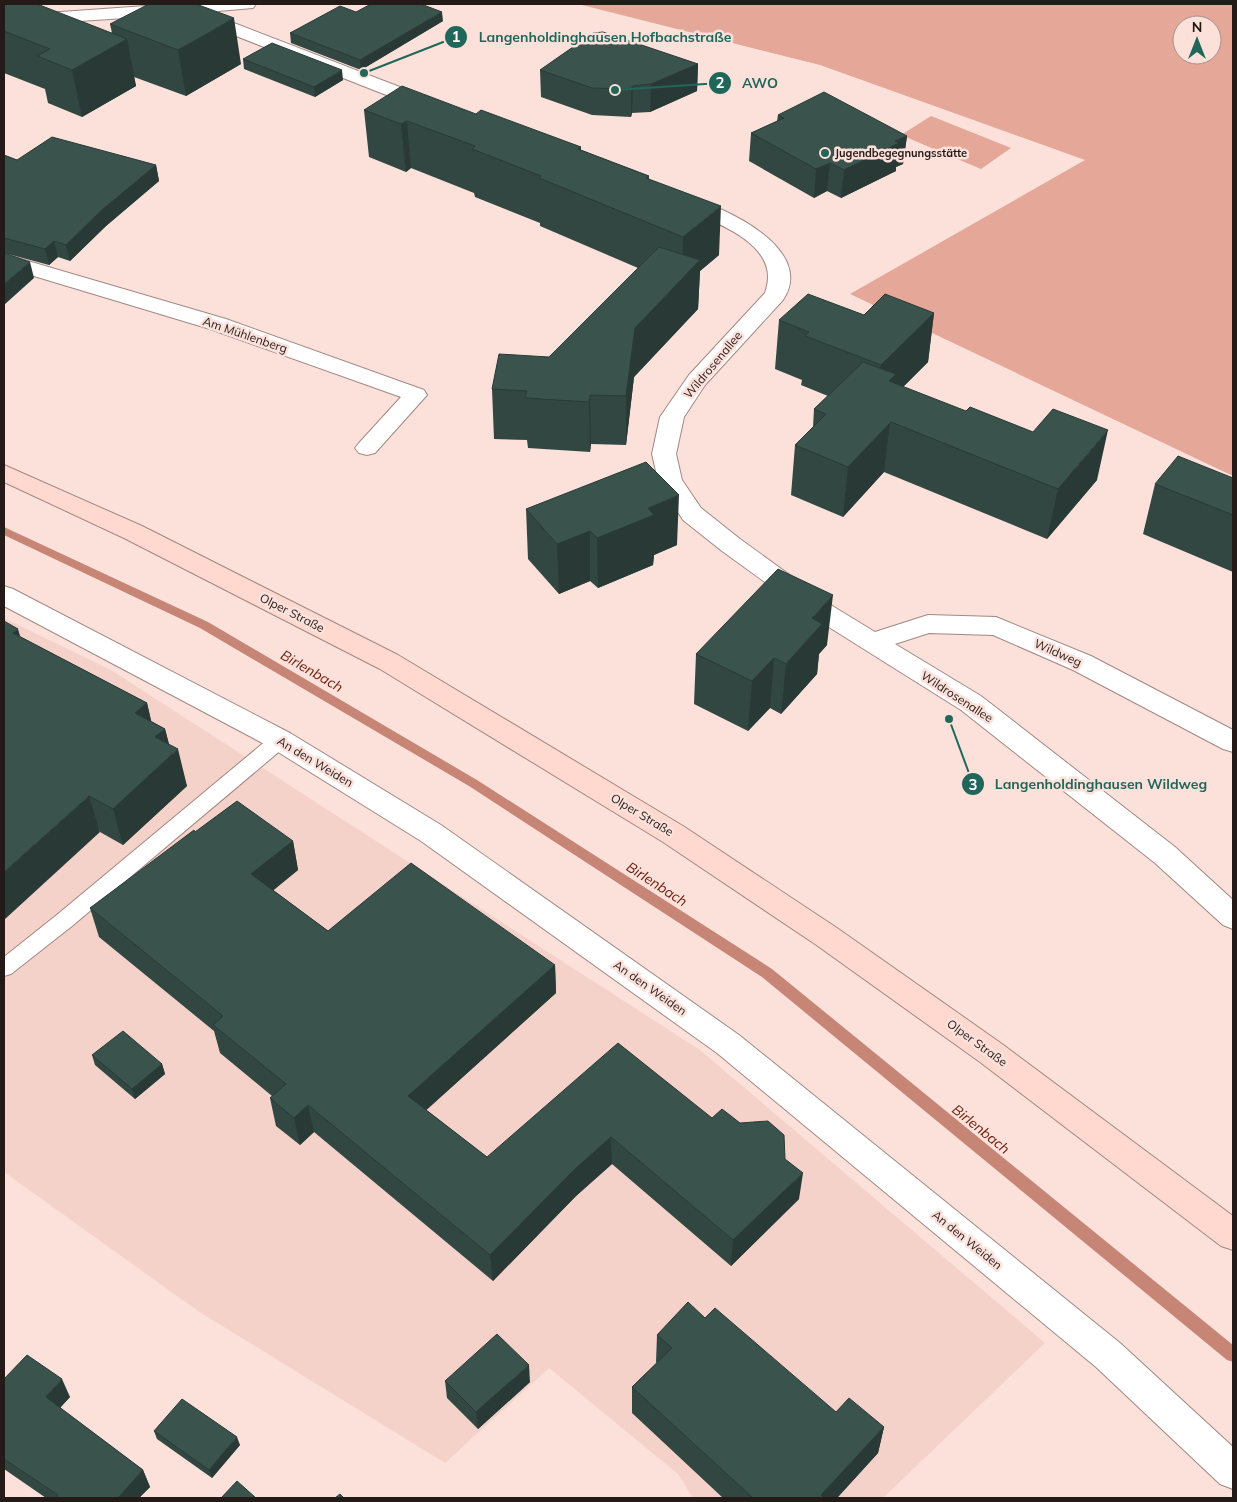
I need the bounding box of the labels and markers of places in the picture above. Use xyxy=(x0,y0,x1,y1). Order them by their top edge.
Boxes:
callout: Langenholdinghausen Hofbachstraße xyxy=(443,22,741,51)
callout: AWO xyxy=(707,69,788,98)
place label: Jugendbegegnungsstätte xyxy=(835,146,967,160)
marker: Jugendbegegnungsstätte xyxy=(819,147,831,159)
callout: Langenholdinghausen Wildweg xyxy=(960,770,1217,799)

